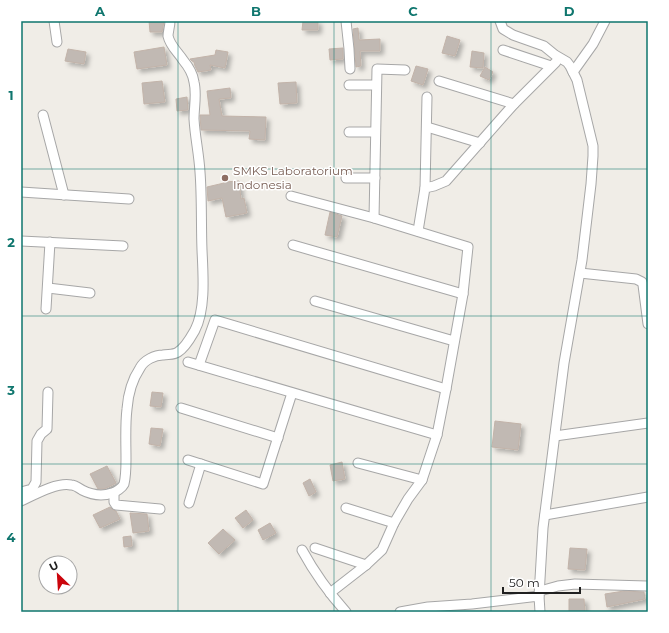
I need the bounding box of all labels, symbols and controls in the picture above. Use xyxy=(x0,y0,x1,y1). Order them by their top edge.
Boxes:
text: A xyxy=(94,3,106,19)
text: B xyxy=(251,3,261,19)
text: C xyxy=(408,3,418,19)
text: D xyxy=(564,3,575,19)
text: 1 xyxy=(8,87,14,103)
place label: SMKS Laboratorium Indonesia xyxy=(233,163,353,192)
marker: SMKS Laboratorium Indonesia xyxy=(220,173,230,183)
text: 2 xyxy=(7,234,15,250)
text: 3 xyxy=(6,382,15,398)
text: 4 xyxy=(7,529,16,545)
north arrow xyxy=(38,555,78,595)
text: U xyxy=(47,558,61,574)
scale bar xyxy=(503,569,580,595)
text: 50 m xyxy=(509,575,540,590)

